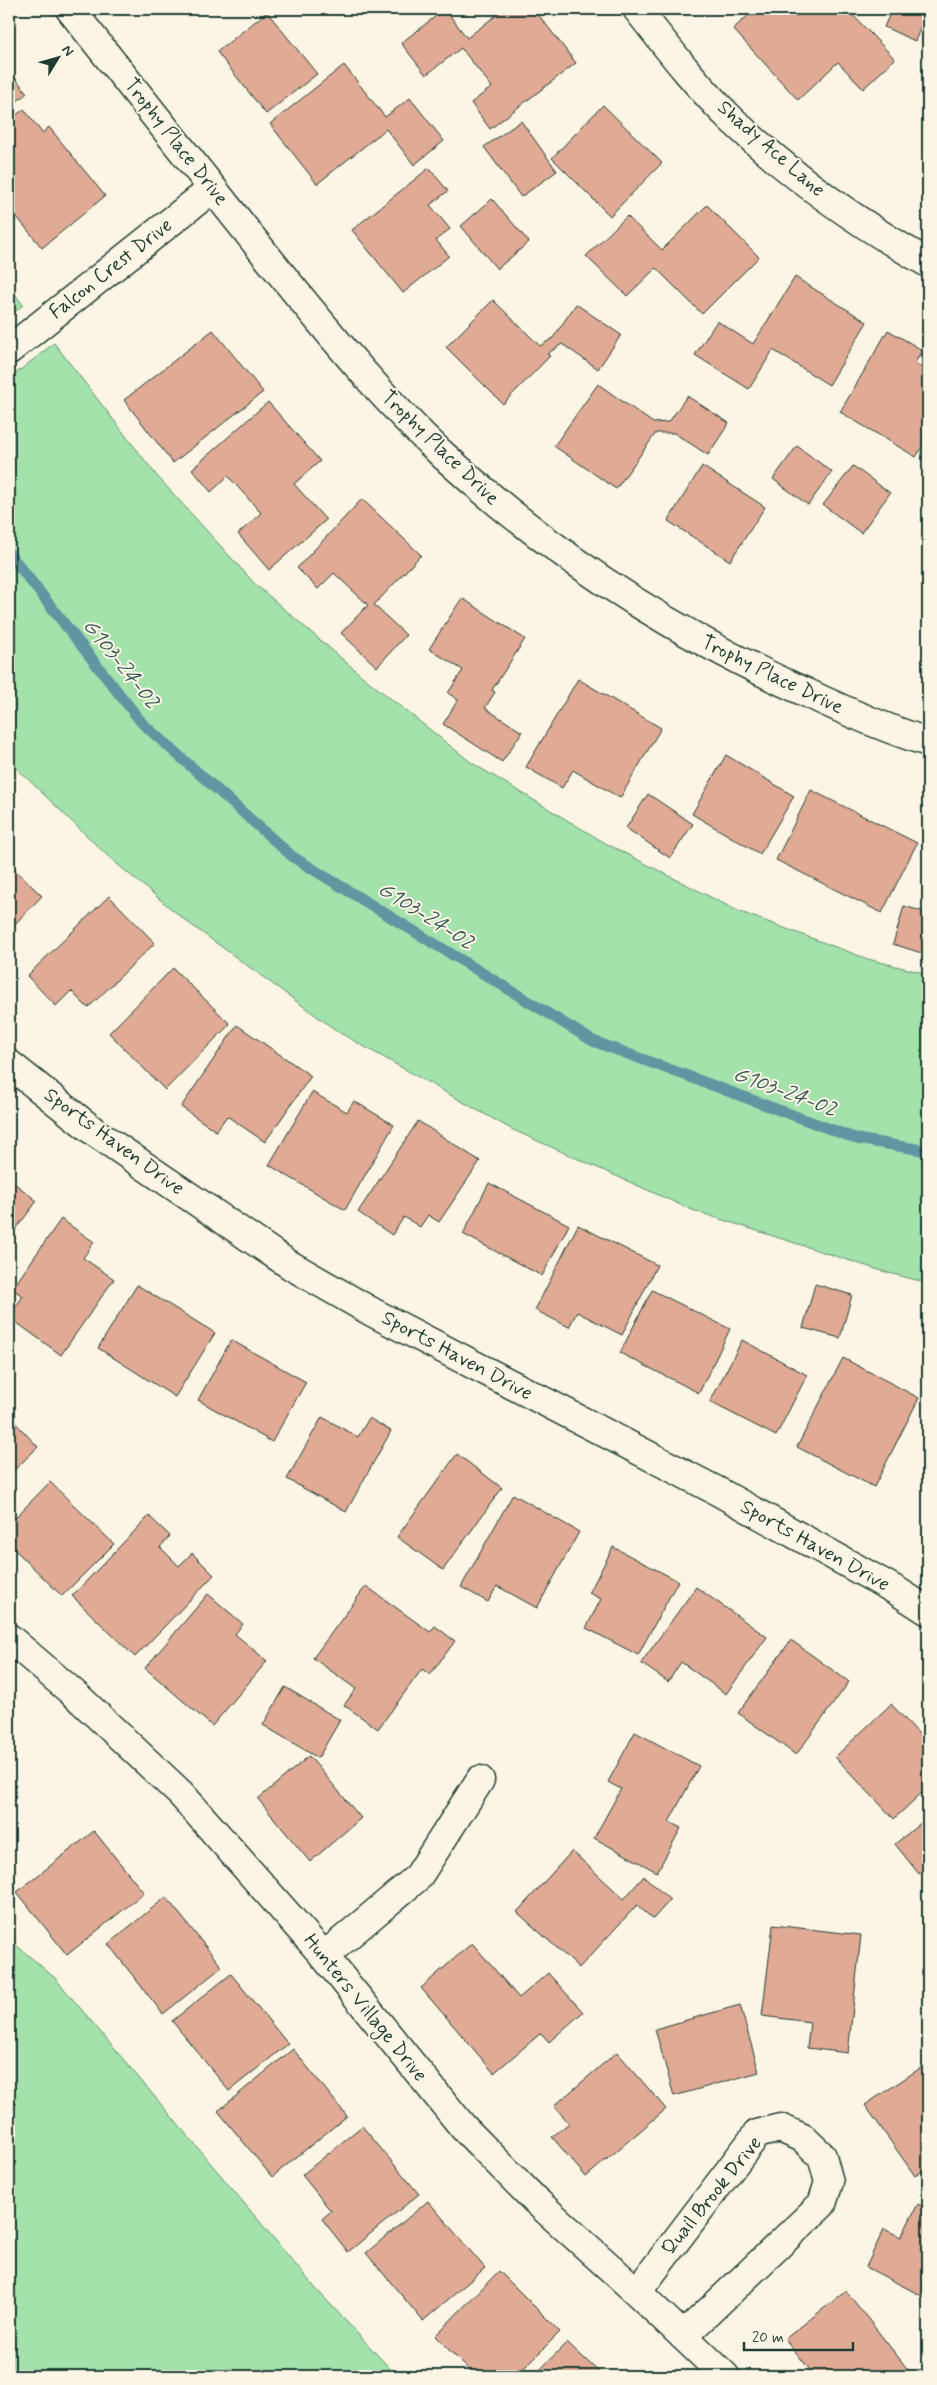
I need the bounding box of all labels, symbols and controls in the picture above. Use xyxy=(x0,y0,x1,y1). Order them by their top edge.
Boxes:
north arrow xyxy=(32,32,82,82)
text: N xyxy=(58,42,78,60)
street label: Trophy Place Drive xyxy=(118,73,234,212)
street label: Shady Ace Lane xyxy=(711,95,831,203)
street label: Falcon Crest Drive xyxy=(44,212,178,326)
street label: Trophy Place Drive xyxy=(375,384,505,512)
water label: G103-24-02 xyxy=(76,613,166,715)
street label: Trophy Place Drive xyxy=(696,629,848,721)
water label: G103-24-02 xyxy=(373,875,479,957)
water label: G103-24-02 xyxy=(729,1060,841,1124)
street label: Sports Haven Drive xyxy=(38,1082,190,1202)
street label: Sports Haven Drive xyxy=(377,1305,537,1407)
street label: Sports Haven Drive xyxy=(735,1494,895,1598)
street label: Hunters Village Drive xyxy=(296,1928,433,2088)
street label: Quail Brook Drive xyxy=(656,2131,768,2261)
scale bar xyxy=(744,2320,853,2352)
text: 20 m xyxy=(752,2328,784,2348)

